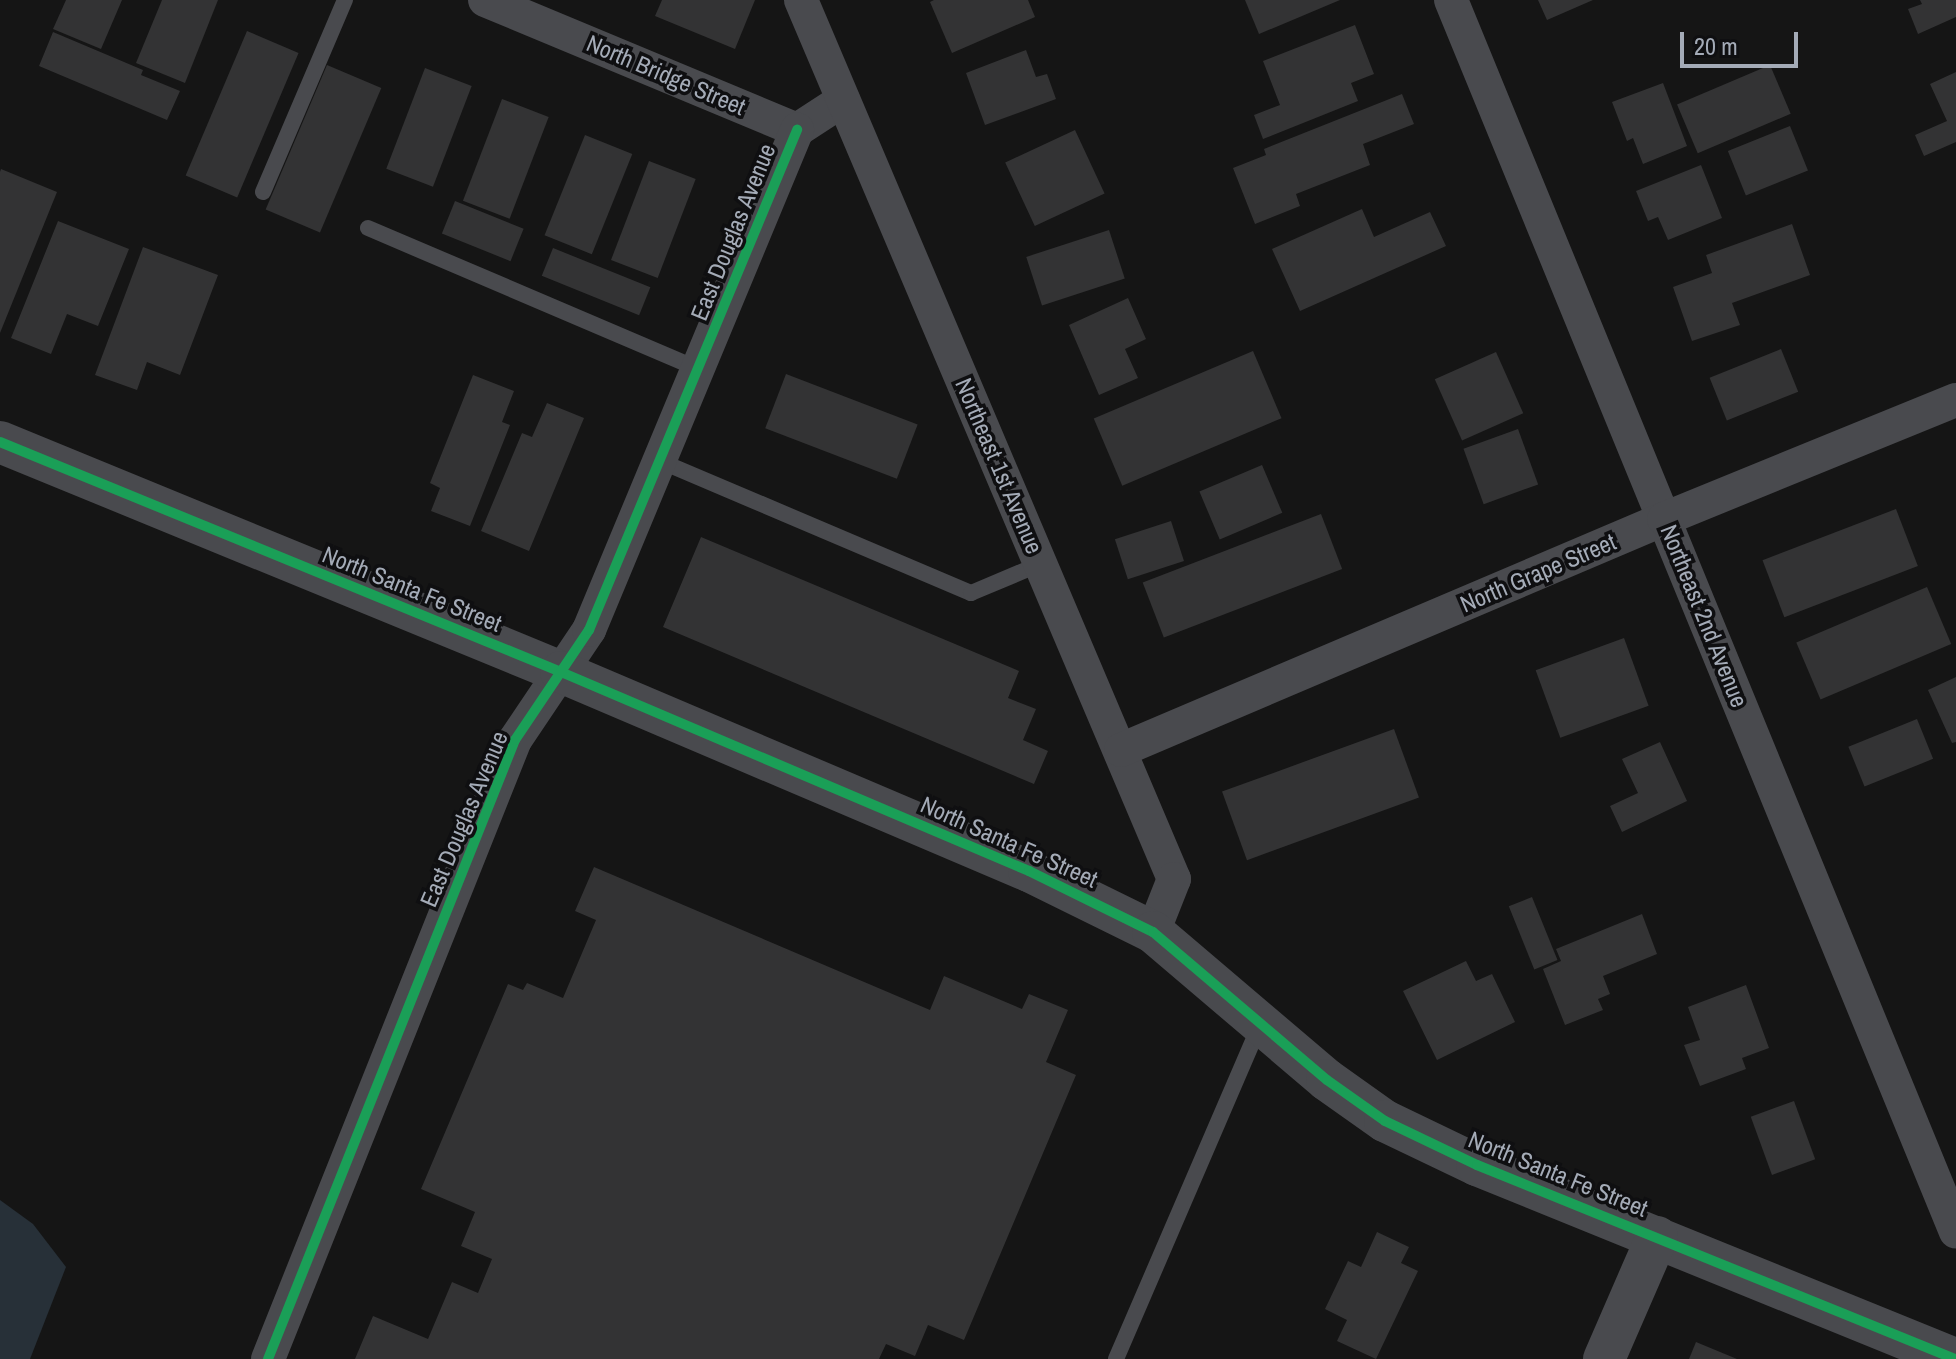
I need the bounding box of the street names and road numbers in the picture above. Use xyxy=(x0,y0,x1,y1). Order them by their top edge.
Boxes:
street label: North Bridge Street xyxy=(582,29,750,121)
street label: East Douglas Avenue xyxy=(684,139,782,325)
street label: Northeast 1st Avenue xyxy=(949,373,1049,559)
street label: Northeast 2nd Avenue xyxy=(1654,520,1754,712)
street label: North Grape Street xyxy=(1456,527,1620,619)
street label: North Santa Fe Street xyxy=(318,540,506,638)
street label: East Douglas Avenue xyxy=(414,726,514,912)
street label: North Santa Fe Street xyxy=(916,790,1102,894)
street label: North Santa Fe Street xyxy=(1464,1125,1652,1223)

